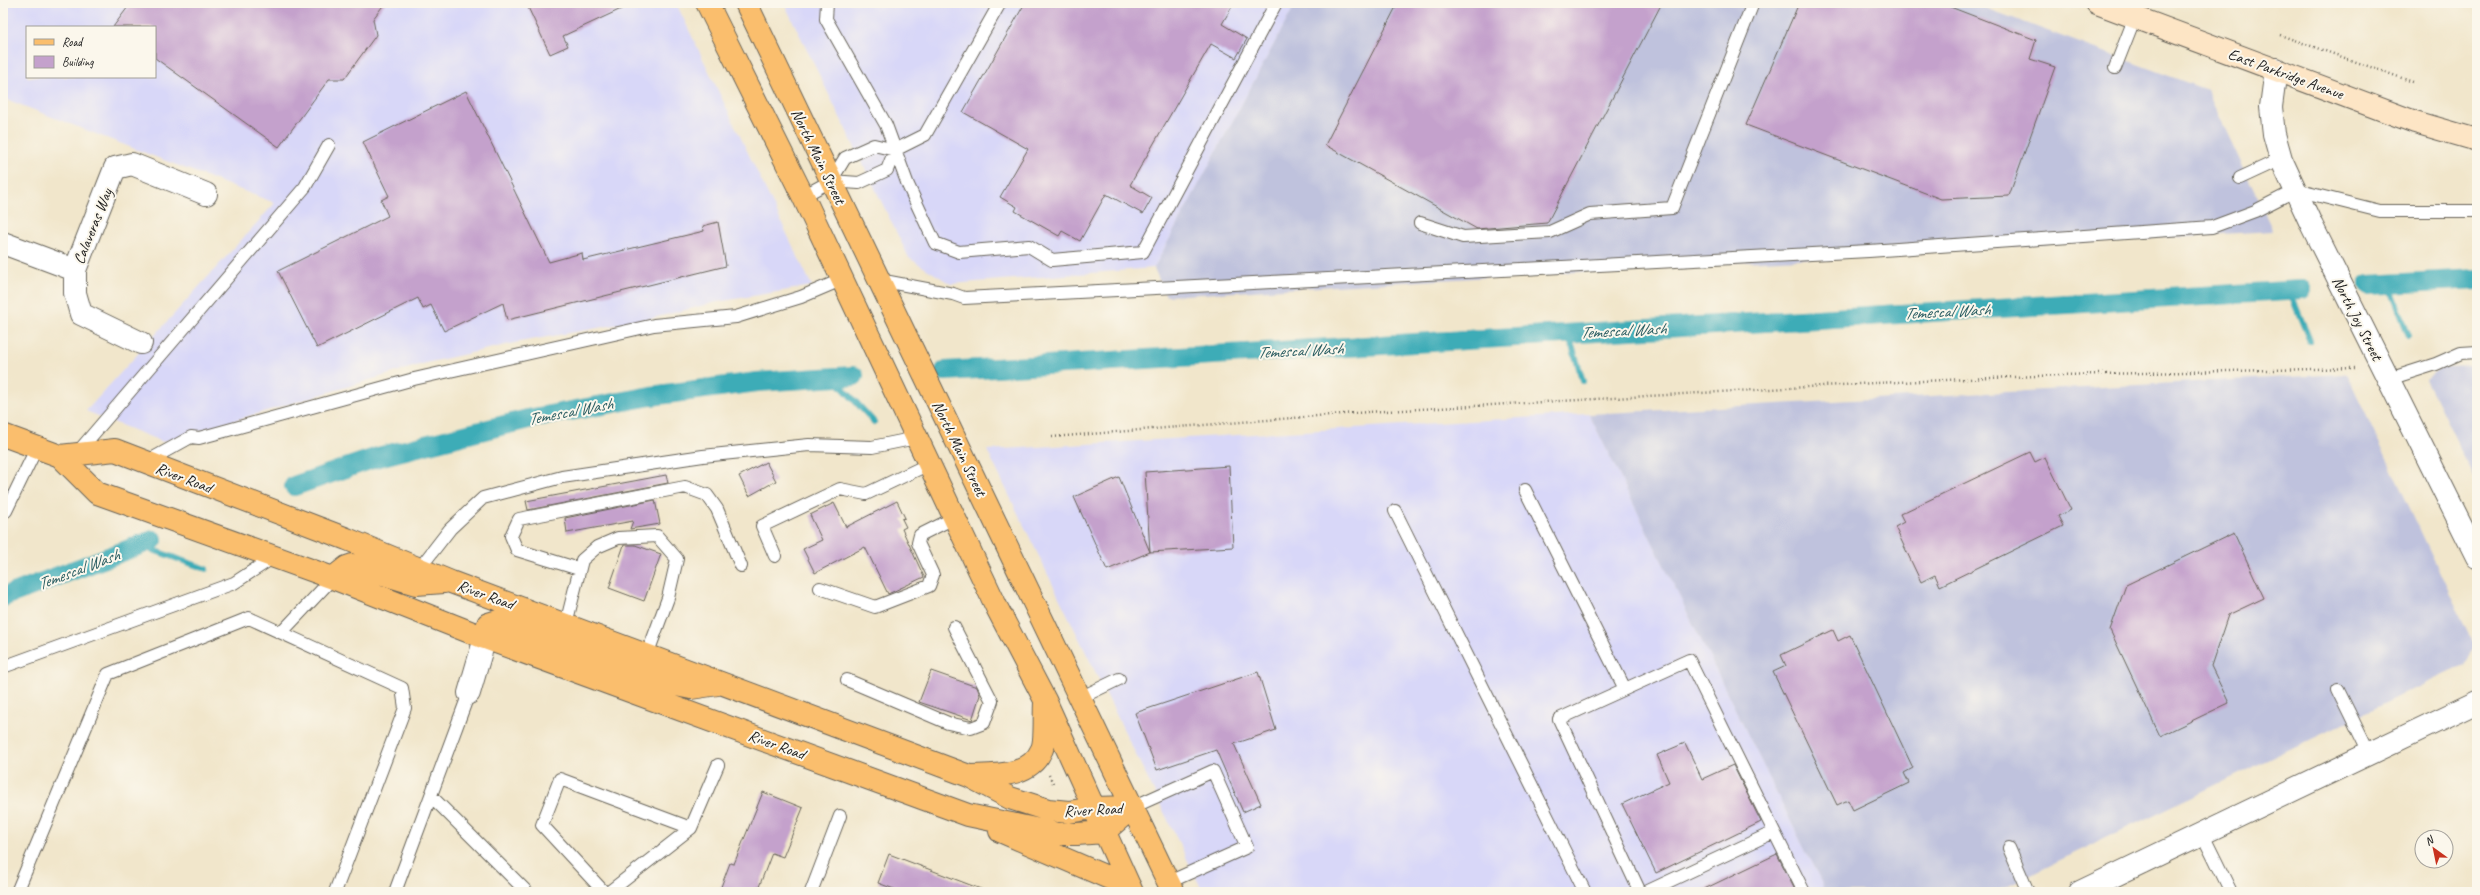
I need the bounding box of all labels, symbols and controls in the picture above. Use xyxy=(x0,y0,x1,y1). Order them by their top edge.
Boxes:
legend xyxy=(26,26,156,78)
text: Road xyxy=(62,34,84,50)
street label: East Parkridge Avenue xyxy=(2225,44,2348,105)
text: Building xyxy=(62,54,94,70)
street label: North Main Street xyxy=(786,105,851,209)
street label: Calaveras Way xyxy=(69,184,118,267)
street label: North Joy Street xyxy=(2327,273,2388,365)
water label: Temescal Wash xyxy=(1903,299,1992,324)
water label: Temescal Wash xyxy=(1579,318,1668,343)
water label: Temescal Wash xyxy=(1256,338,1345,363)
water label: Temescal Wash xyxy=(526,393,616,430)
street label: North Main Street xyxy=(927,397,992,501)
street label: River Road xyxy=(153,458,217,499)
water label: Temescal Wash xyxy=(34,544,123,595)
street label: River Road xyxy=(455,575,519,615)
street label: River Road xyxy=(746,725,810,765)
street label: River Road xyxy=(1063,798,1126,822)
north arrow xyxy=(2414,829,2454,869)
text: N xyxy=(2422,832,2437,848)

